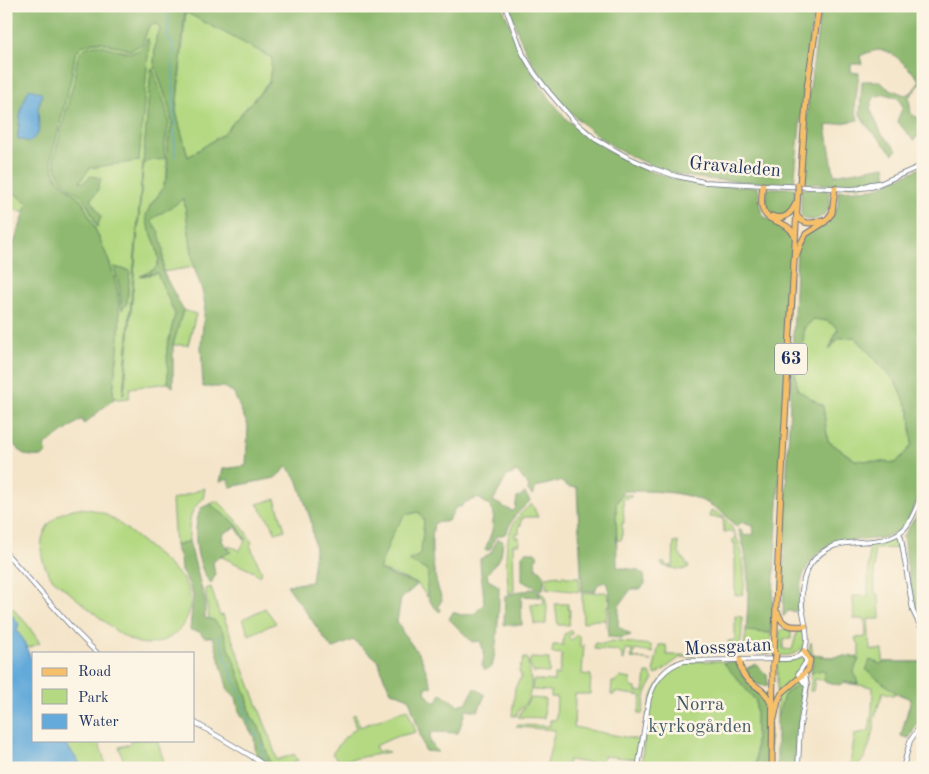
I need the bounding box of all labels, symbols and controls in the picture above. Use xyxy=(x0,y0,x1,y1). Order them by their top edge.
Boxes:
street label: Gravaleden xyxy=(688,155,782,181)
road number: 63 xyxy=(775,344,807,374)
street label: Mossgatan xyxy=(684,636,772,660)
legend xyxy=(32,652,195,742)
text: Road xyxy=(78,665,112,680)
text: Park xyxy=(78,691,109,706)
park label: Norra kyrkogården xyxy=(648,696,752,737)
text: Water xyxy=(78,715,119,730)

